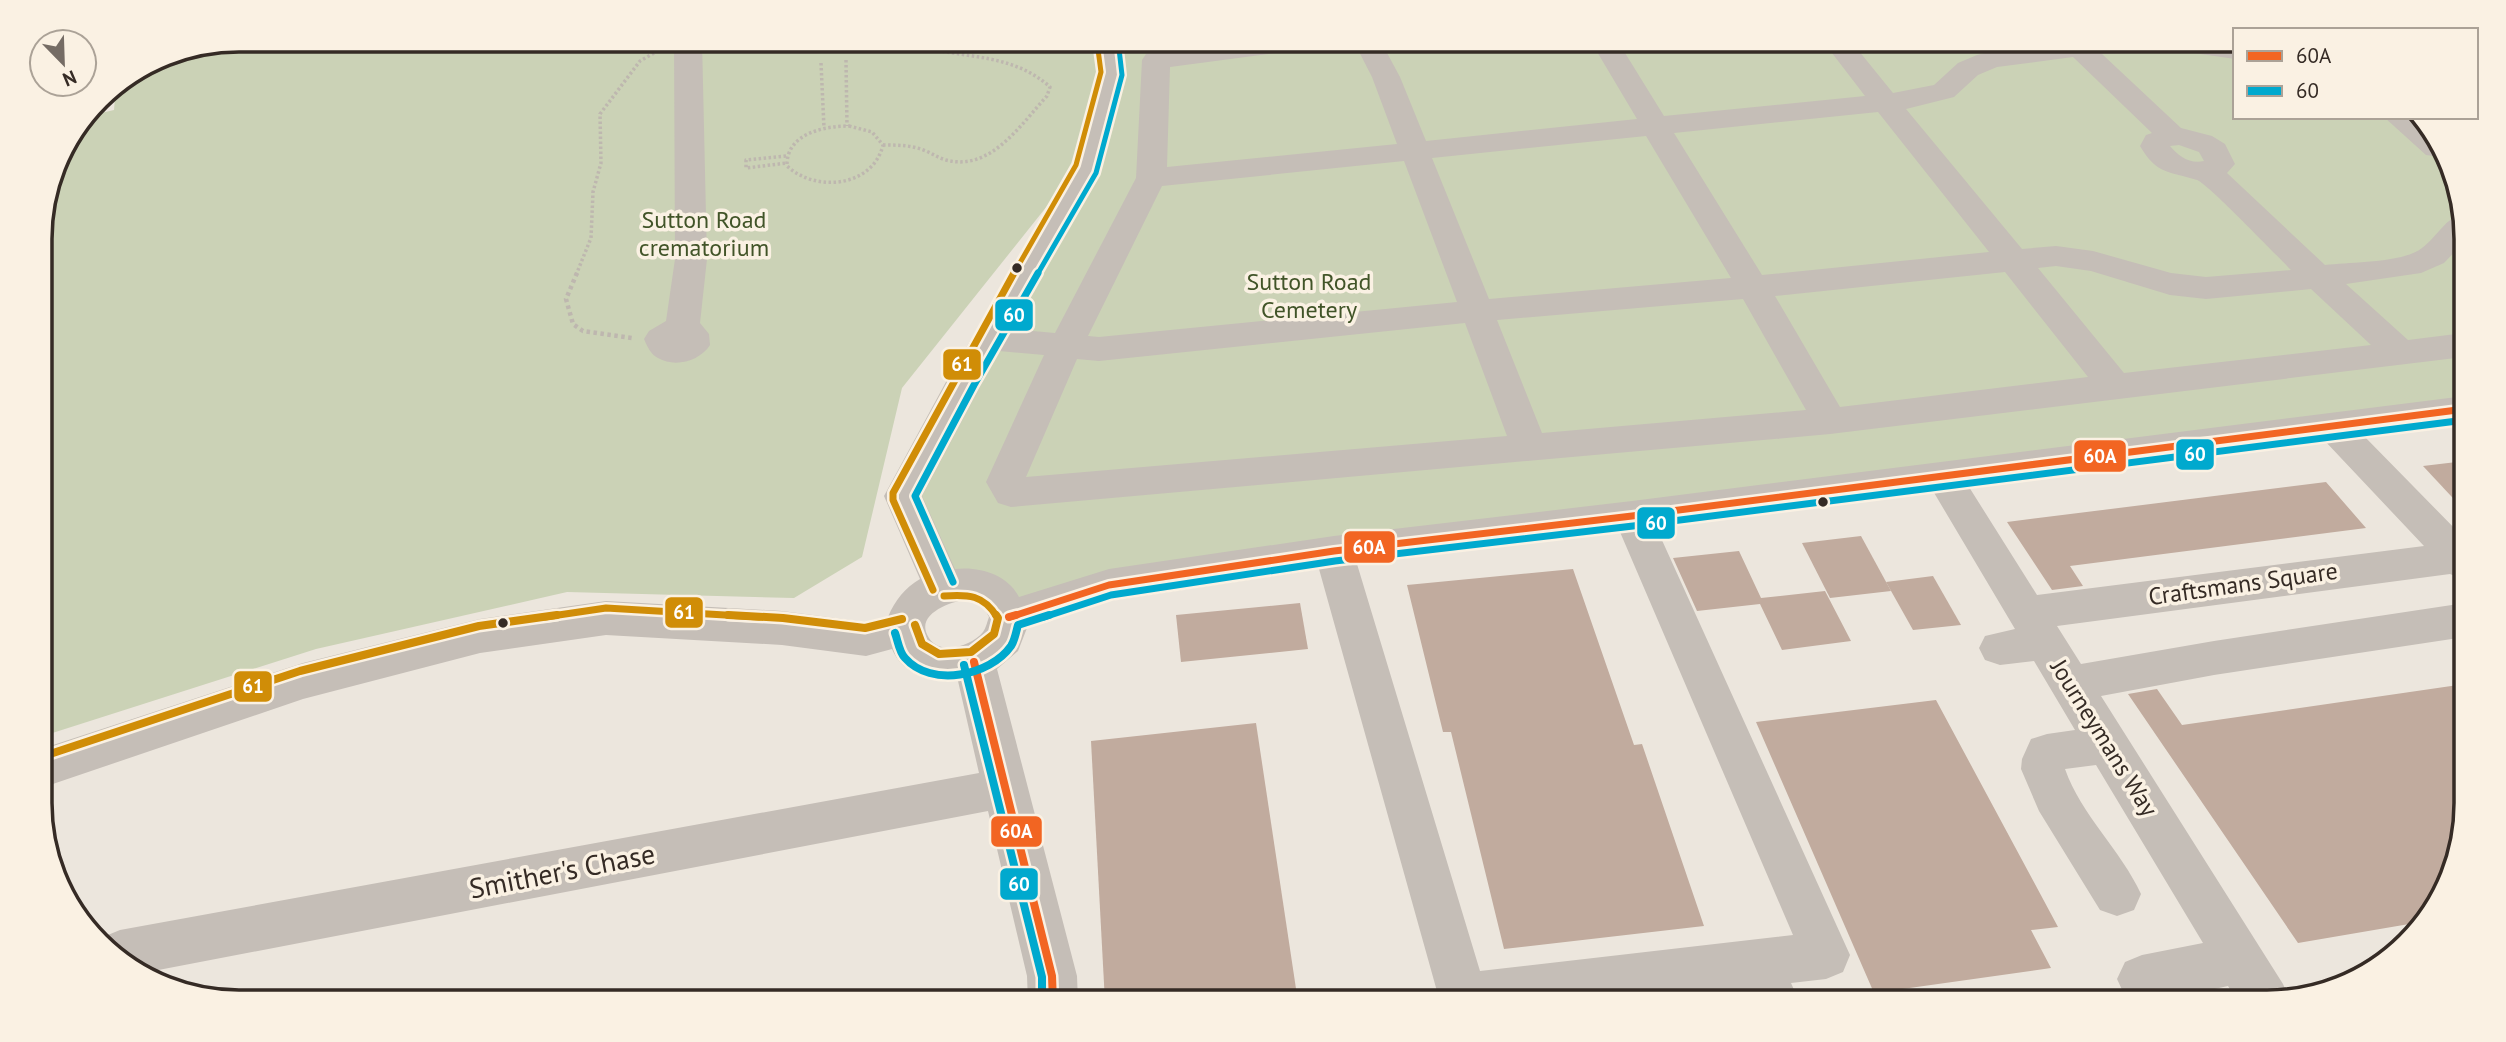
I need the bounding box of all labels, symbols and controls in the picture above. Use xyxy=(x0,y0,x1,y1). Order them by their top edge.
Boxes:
north arrow xyxy=(28,28,98,98)
legend xyxy=(2233,28,2478,119)
text: 60A xyxy=(2296,42,2332,69)
text: N xyxy=(59,65,80,92)
text: 60 xyxy=(2296,77,2319,104)
park label: Sutton Road crematorium xyxy=(639,204,769,263)
unlabelled marker xyxy=(1010,261,1024,275)
park label: Sutton Road Cemetery xyxy=(1247,266,1371,325)
line badge: 60 xyxy=(994,298,1034,332)
text: 60 xyxy=(1003,303,1025,327)
line badge: 61 xyxy=(942,348,982,381)
text: 61 xyxy=(951,352,973,376)
line badge: 60 xyxy=(2175,438,2215,471)
line badge: 60A xyxy=(2073,439,2127,473)
text: 60 xyxy=(2184,442,2206,466)
text: 60A xyxy=(2083,444,2117,468)
unlabelled marker xyxy=(1816,495,1830,509)
line badge: 60 xyxy=(1636,506,1676,540)
text: 60 xyxy=(1645,511,1667,535)
line badge: 60A xyxy=(1343,530,1396,564)
text: 60A xyxy=(1352,535,1386,559)
street label: Craftsmans Square xyxy=(2146,555,2340,612)
line badge: 61 xyxy=(664,596,704,629)
text: 61 xyxy=(673,600,695,624)
unlabelled marker xyxy=(496,616,510,630)
street label: Journeymans Way xyxy=(2043,653,2165,822)
line badge: 61 xyxy=(233,670,273,703)
text: 61 xyxy=(242,674,264,698)
line badge: 60A xyxy=(990,815,1043,848)
text: 60A xyxy=(999,819,1033,843)
street label: Smither's Chase xyxy=(466,834,658,907)
line badge: 60 xyxy=(999,867,1039,901)
text: 60 xyxy=(1008,872,1030,896)

